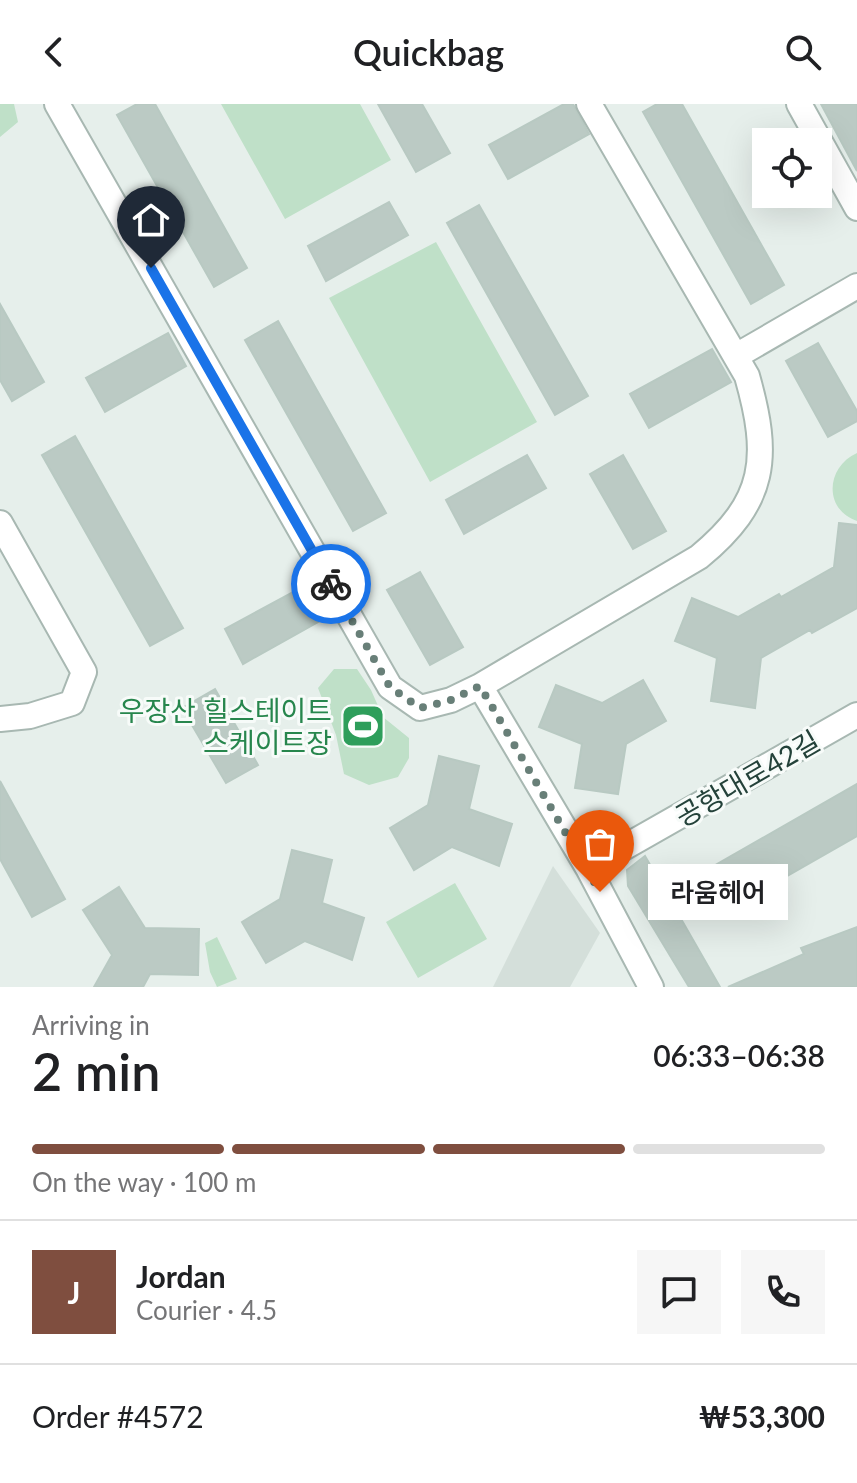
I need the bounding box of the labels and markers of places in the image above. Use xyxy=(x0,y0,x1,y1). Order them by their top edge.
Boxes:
pin xyxy=(117,186,185,268)
place label: 우장산 힐스테이트 스케이트장 xyxy=(119,693,332,759)
sports icon: 우장산 힐스테이트 스케이트장 xyxy=(339,702,387,750)
pin xyxy=(566,810,634,892)
callout: 라움헤어 xyxy=(648,864,788,920)

